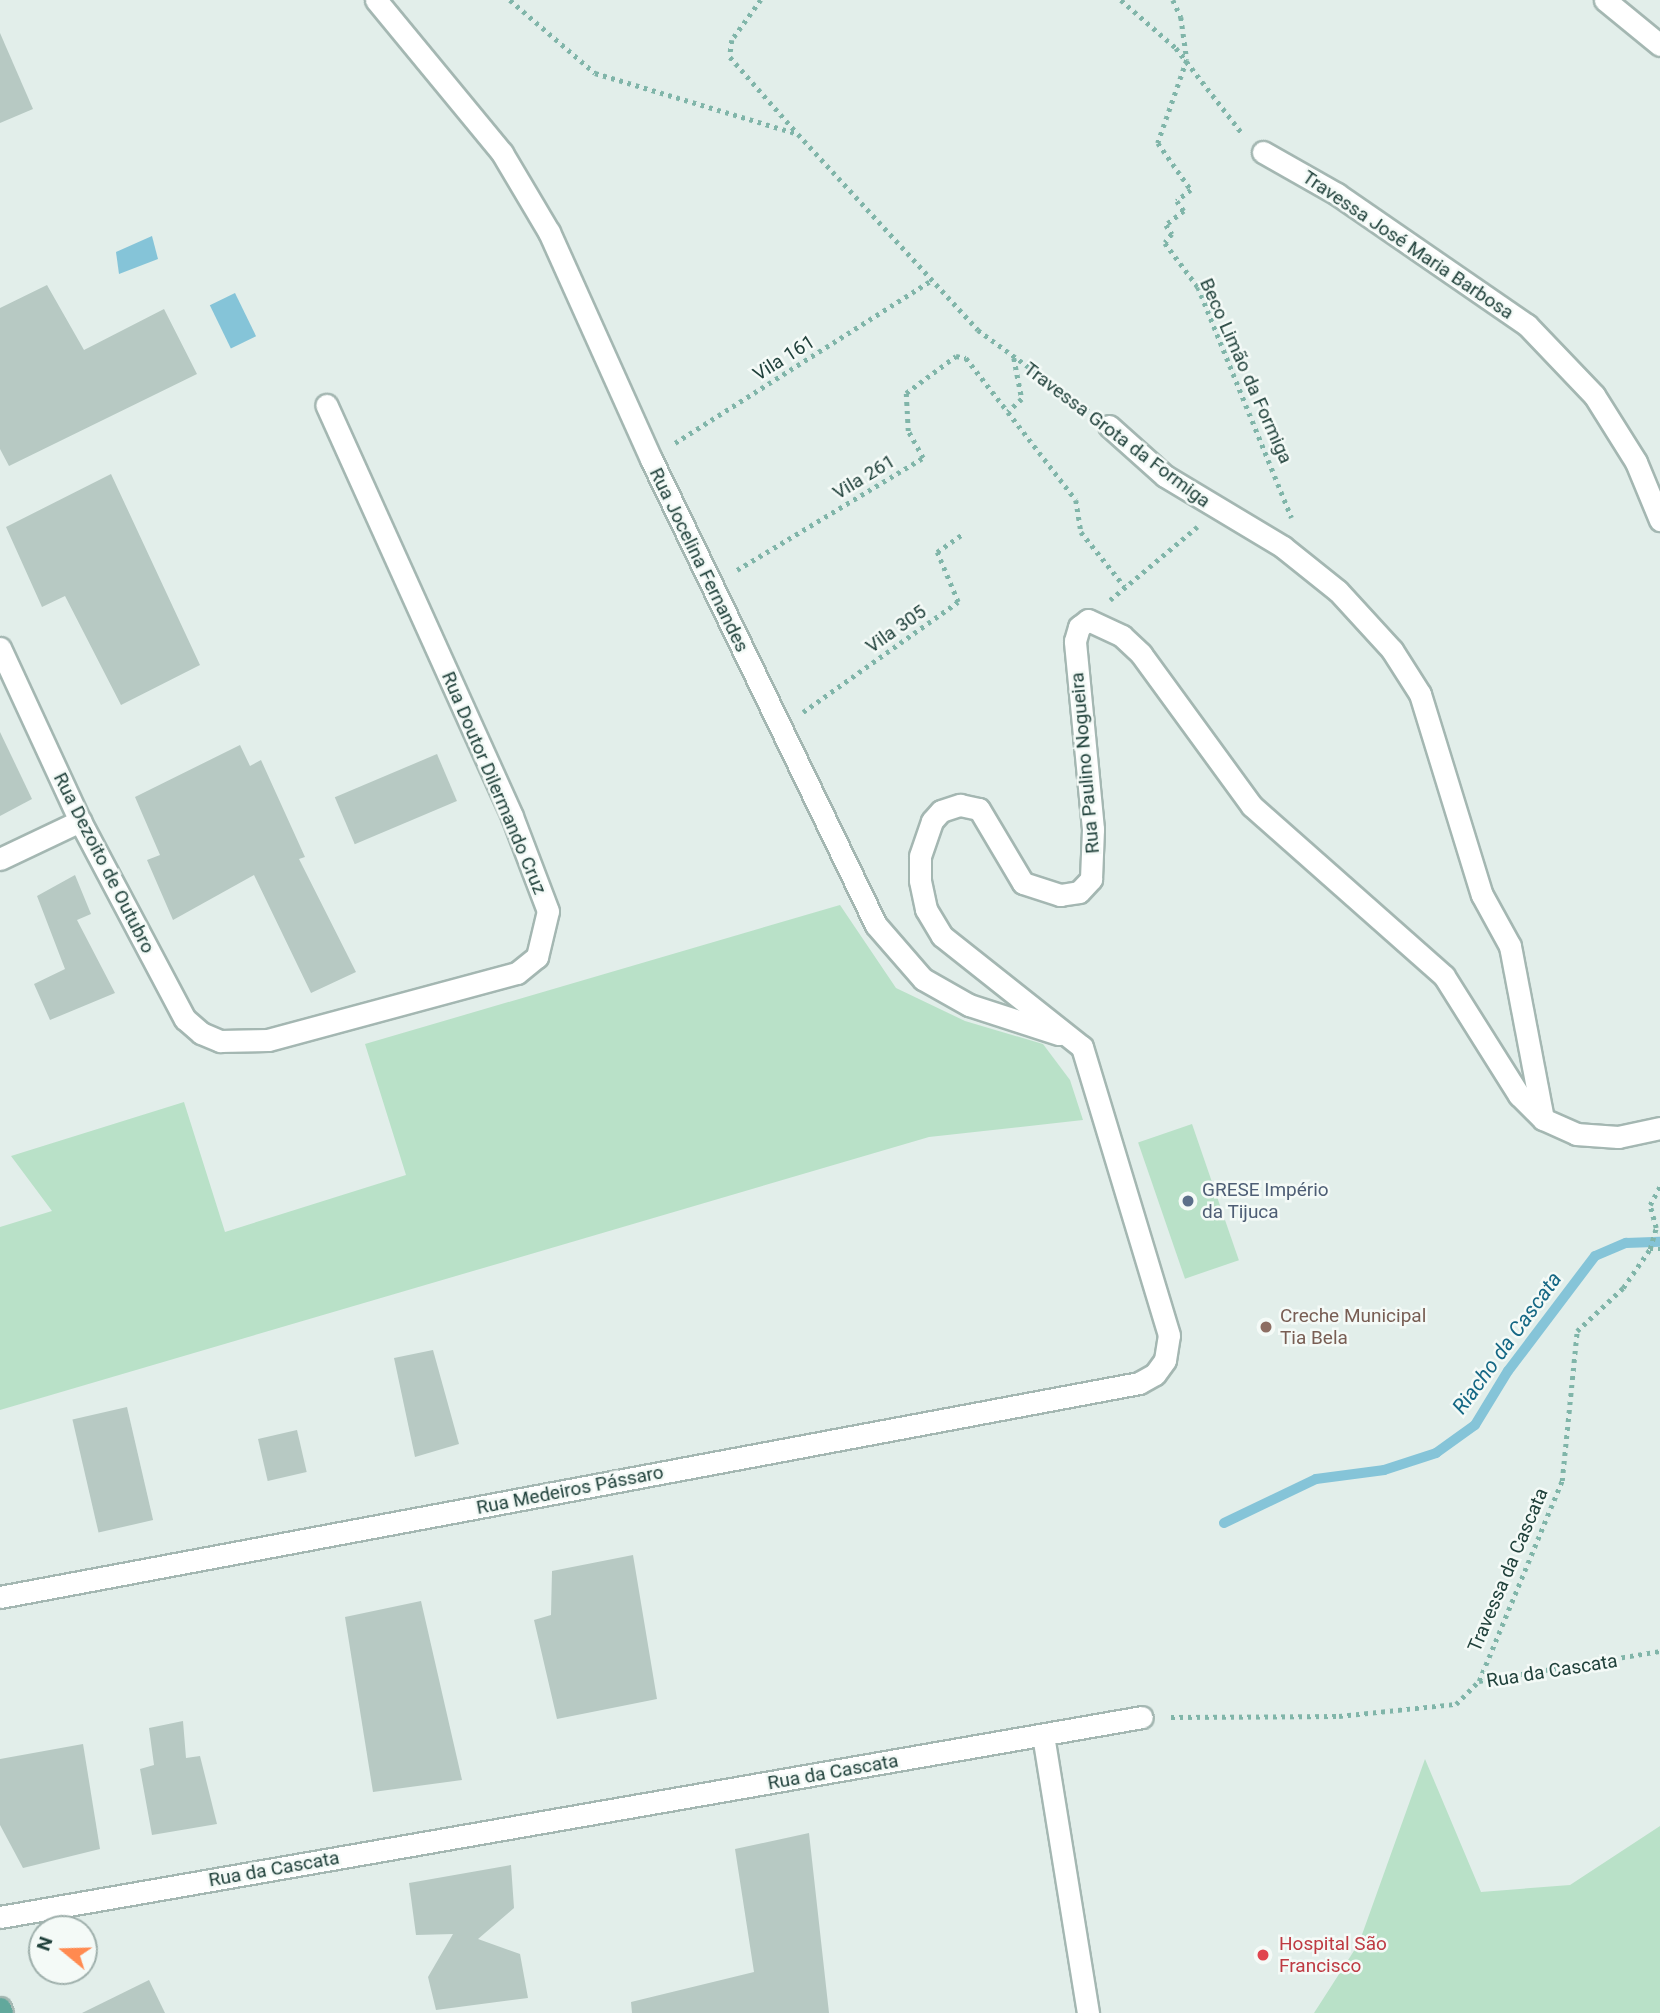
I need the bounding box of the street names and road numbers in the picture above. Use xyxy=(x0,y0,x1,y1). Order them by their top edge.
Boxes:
street label: Travessa José Maria Barbosa xyxy=(1298,166,1518,324)
street label: Beco Limão da Formiga xyxy=(1195,275,1297,467)
street label: Vila 161 xyxy=(749,330,819,386)
street label: Travessa Grota da Formiga xyxy=(1019,357,1215,513)
street label: Vila 261 xyxy=(829,450,899,504)
street label: Rua Jocelina Fernandes xyxy=(644,464,754,656)
street label: Vila 305 xyxy=(861,600,931,658)
street label: Rua Doutor Dilermando Cruz xyxy=(437,668,551,898)
street label: Rua Paulino Nogueira xyxy=(1066,671,1104,855)
street label: Rua Dezoito de Outubro xyxy=(49,769,159,957)
street label: Rua Medeiros Pássaro xyxy=(474,1461,666,1519)
street label: Travessa da Cascata xyxy=(1463,1485,1553,1655)
street label: Rua da Cascata xyxy=(1485,1649,1619,1693)
street label: Rua da Cascata xyxy=(766,1749,900,1795)
street label: Rua da Cascata xyxy=(207,1846,341,1892)

